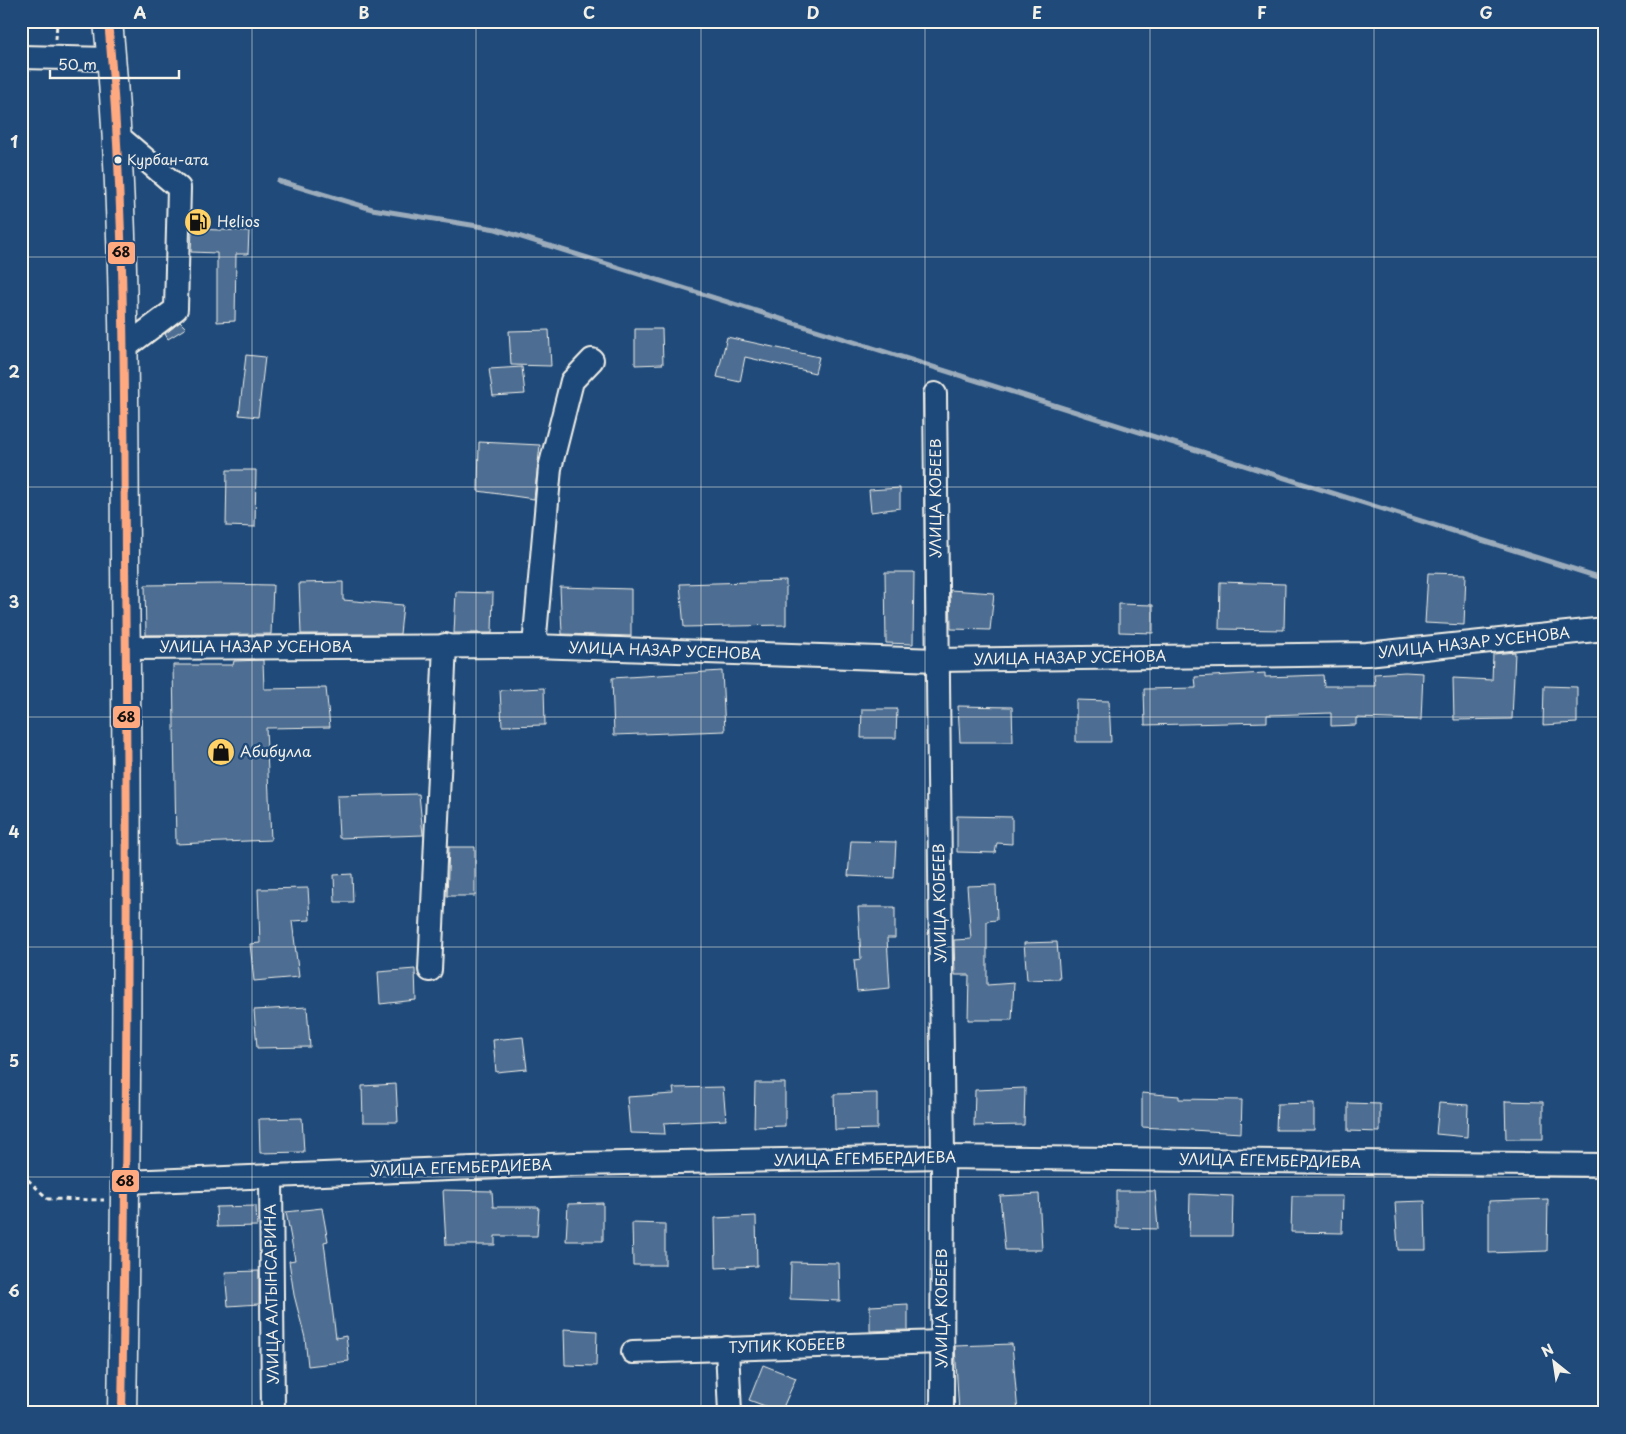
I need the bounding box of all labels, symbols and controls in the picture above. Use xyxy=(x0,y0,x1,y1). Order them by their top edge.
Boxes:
text: A xyxy=(134,0,147,24)
text: B xyxy=(359,0,370,24)
text: C xyxy=(583,0,595,24)
text: D xyxy=(807,0,819,24)
text: E xyxy=(1032,0,1042,24)
text: F xyxy=(1257,0,1267,24)
text: G xyxy=(1479,0,1493,24)
scale bar xyxy=(50,48,179,80)
text: 50 m xyxy=(58,52,97,75)
text: 1 xyxy=(10,129,18,153)
place label: Курбан-ата xyxy=(127,149,209,170)
marker: Курбан-ата xyxy=(113,155,123,165)
fuel station icon: Helios xyxy=(183,207,213,237)
place label: Helios xyxy=(217,209,260,232)
line badge: 68 xyxy=(107,241,136,265)
text: 68 xyxy=(112,241,131,262)
text: 2 xyxy=(8,359,20,383)
street label: УЛИЦА КОБЕЕВ xyxy=(923,438,946,558)
text: 3 xyxy=(9,589,19,613)
street label: УЛИЦА НАЗАР УСЕНОВА xyxy=(1377,620,1571,663)
street label: УЛИЦА НАЗАР УСЕНОВА xyxy=(160,634,353,657)
street label: УЛИЦА НАЗАР УСЕНОВА xyxy=(568,635,762,664)
street label: УЛИЦА НАЗАР УСЕНОВА xyxy=(973,643,1167,670)
line badge: 68 xyxy=(112,705,141,729)
text: 68 xyxy=(117,706,136,727)
shop icon: Абибулла xyxy=(206,737,236,767)
place label: Абибулла xyxy=(240,739,312,762)
text: 4 xyxy=(9,819,20,843)
street label: УЛИЦА КОБЕЕВ xyxy=(926,843,951,963)
text: 5 xyxy=(9,1048,19,1072)
street label: УЛИЦА ЕГЕМБЕРДИЕВА xyxy=(774,1144,956,1171)
street label: УЛИЦА ЕГЕМБЕРДИЕВА xyxy=(1179,1146,1361,1173)
street label: УЛИЦА ЕГЕМБЕРДИЕВА xyxy=(370,1152,552,1181)
line badge: 68 xyxy=(111,1169,140,1193)
text: 68 xyxy=(116,1170,135,1191)
street label: УЛИЦА АЛТЫНСАРИНА xyxy=(257,1204,284,1384)
street label: УЛИЦА КОБЕЕВ xyxy=(929,1248,952,1368)
text: 6 xyxy=(8,1278,20,1302)
street label: ТУПИК КОБЕЕВ xyxy=(728,1331,846,1358)
north arrow xyxy=(1528,1336,1578,1386)
text: N xyxy=(1537,1338,1557,1362)

